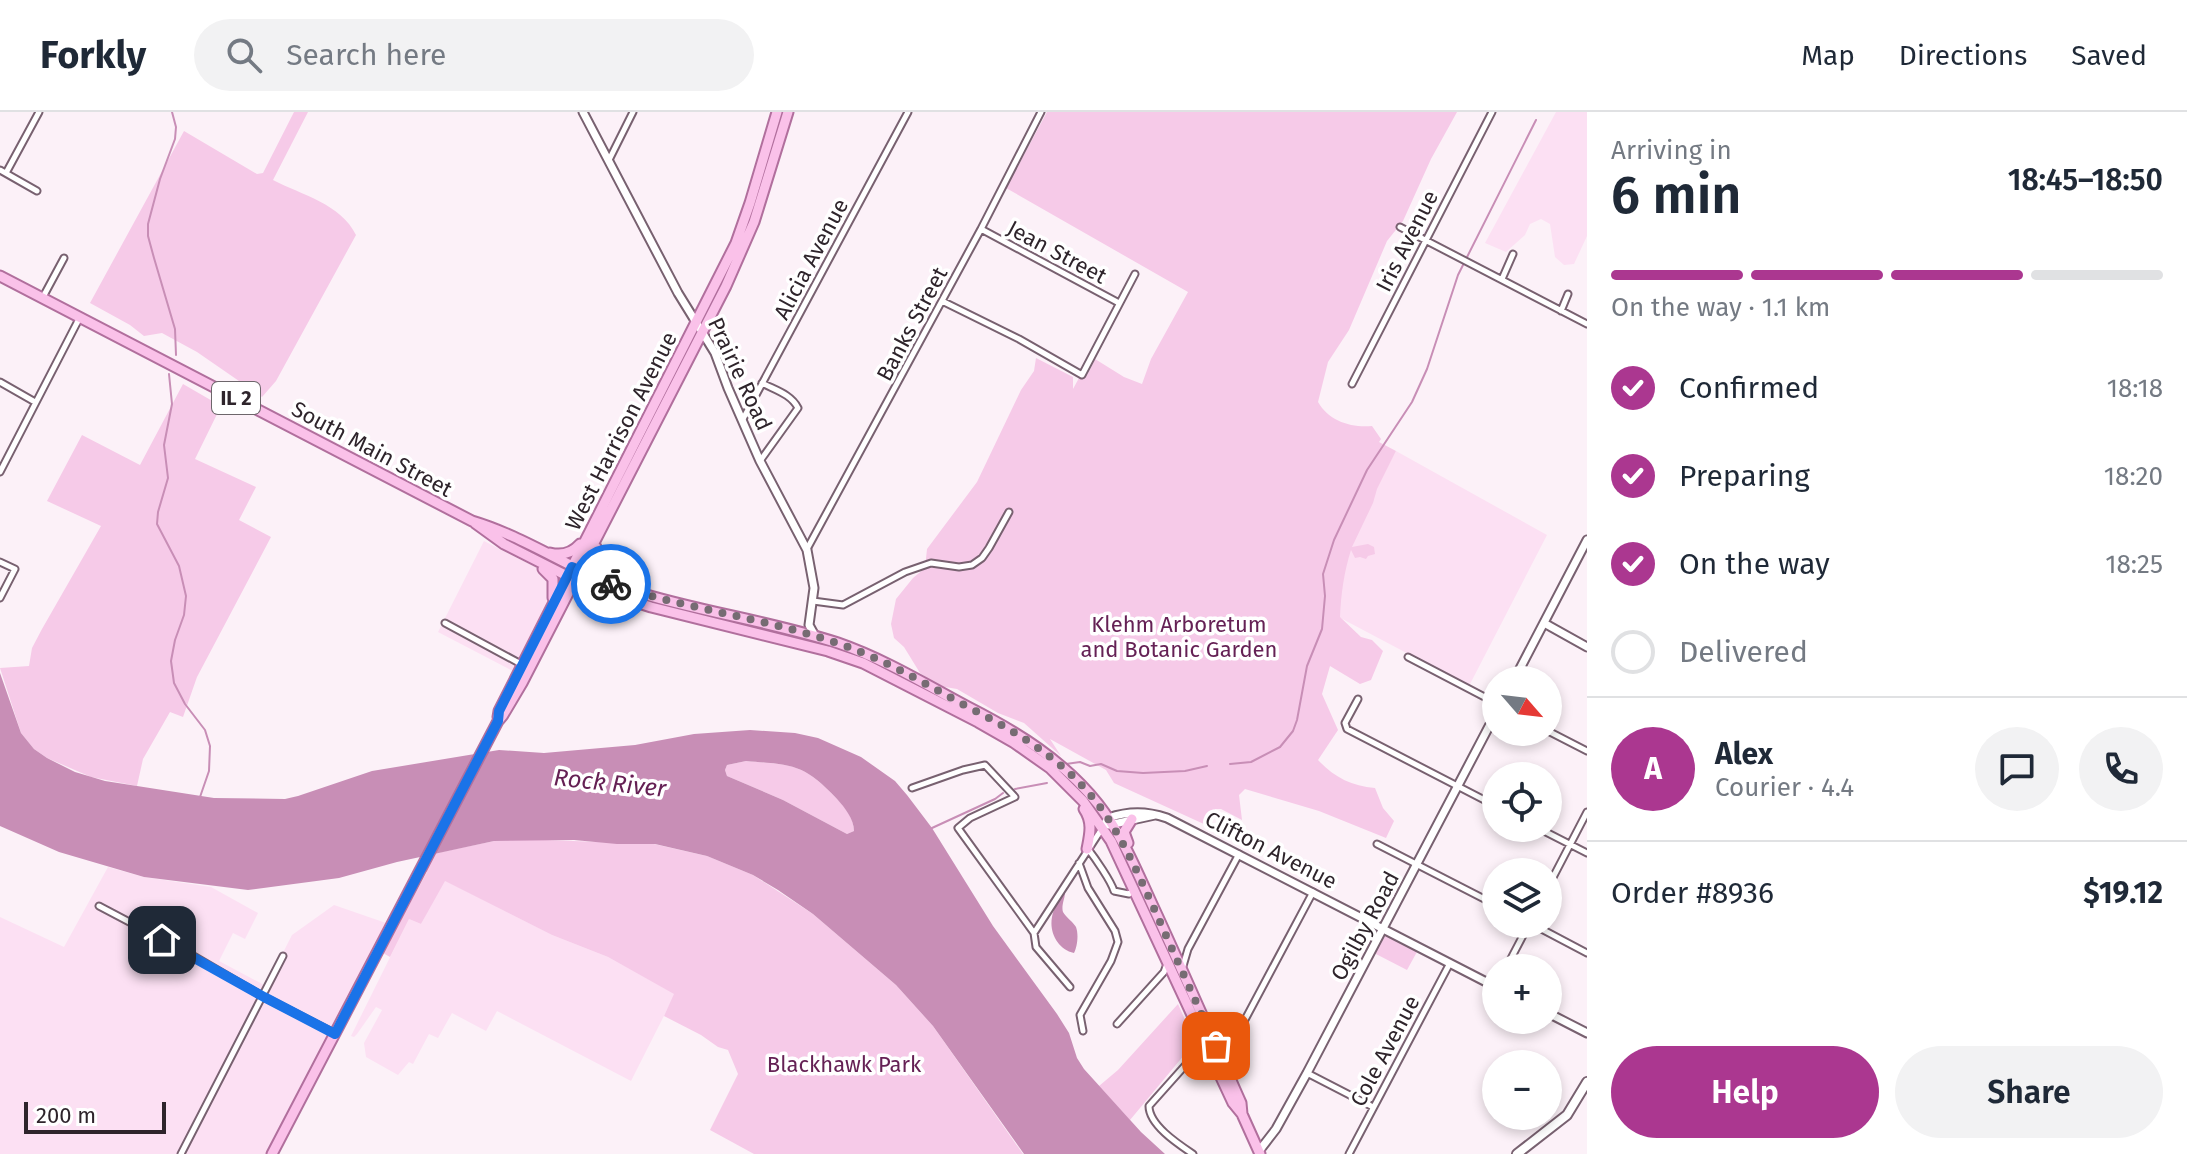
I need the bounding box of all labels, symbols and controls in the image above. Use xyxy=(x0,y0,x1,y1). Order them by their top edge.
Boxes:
search box xyxy=(194,19,754,91)
text: Forkly xyxy=(40,32,146,78)
icon: search xyxy=(222,33,266,77)
text: Search here xyxy=(286,37,446,73)
text: Map xyxy=(1801,39,1855,72)
text: Directions xyxy=(1899,39,2027,72)
text: Saved xyxy=(2071,39,2147,72)
text: Arriving in xyxy=(1611,135,1732,166)
text: 18:45–18:50 xyxy=(2008,162,2163,198)
text: 6 min xyxy=(1611,164,1741,227)
street label: Iris Avenue xyxy=(1370,186,1444,296)
street label: Alicia Avenue xyxy=(768,194,854,324)
street label: Jean Street xyxy=(1003,215,1111,289)
street label: Banks Street xyxy=(871,262,953,386)
text: On the way · 1.1 km xyxy=(1611,292,1830,323)
street label: Prairie Road xyxy=(702,313,778,435)
street label: West Harrison Avenue xyxy=(559,327,683,535)
icon: check xyxy=(1611,366,1655,410)
text: Confirmed xyxy=(1679,370,1819,406)
text: 18:18 xyxy=(2107,373,2163,404)
road number: IL 2 xyxy=(212,382,260,414)
street label: South Main Street xyxy=(287,395,457,503)
icon: check xyxy=(1611,454,1655,498)
text: Preparing xyxy=(1679,458,1810,494)
text: 18:20 xyxy=(2104,461,2163,492)
icon: check xyxy=(1611,542,1655,586)
courier xyxy=(571,544,651,624)
text: On the way xyxy=(1679,546,1830,582)
text: 18:25 xyxy=(2105,549,2163,580)
icon: bike xyxy=(589,562,633,606)
park label: Klehm Arboretum and Botanic Garden xyxy=(1081,611,1278,663)
text: Delivered xyxy=(1679,634,1808,670)
north arrow xyxy=(1482,666,1562,746)
map controls xyxy=(1482,666,1562,1130)
button: chat xyxy=(1975,727,2059,811)
button: phone xyxy=(2079,727,2163,811)
text: Alex xyxy=(1715,736,1773,772)
text: A xyxy=(1644,751,1662,787)
button: locate xyxy=(1482,762,1562,842)
water label: Rock River xyxy=(552,763,668,803)
text: Courier · 4.4 xyxy=(1715,772,1854,803)
street label: Clifton Avenue xyxy=(1201,805,1341,895)
button: layers xyxy=(1482,858,1562,938)
street label: Ogilby Road xyxy=(1325,867,1405,985)
text: Order #8936 xyxy=(1611,875,1774,911)
text: $19.12 xyxy=(2083,875,2163,911)
pin xyxy=(128,906,196,974)
icon: home xyxy=(140,918,184,962)
button: + xyxy=(1482,954,1562,1034)
street label: Cole Avenue xyxy=(1344,991,1426,1111)
pin xyxy=(1182,1012,1250,1080)
icon: bag xyxy=(1194,1024,1238,1068)
button: Help xyxy=(1611,1046,1879,1138)
button: Share xyxy=(1895,1046,2163,1138)
button: − xyxy=(1482,1050,1562,1130)
park label: Blackhawk Park xyxy=(767,1051,922,1078)
scale bar xyxy=(24,1098,166,1134)
text: 200 m xyxy=(36,1102,96,1129)

